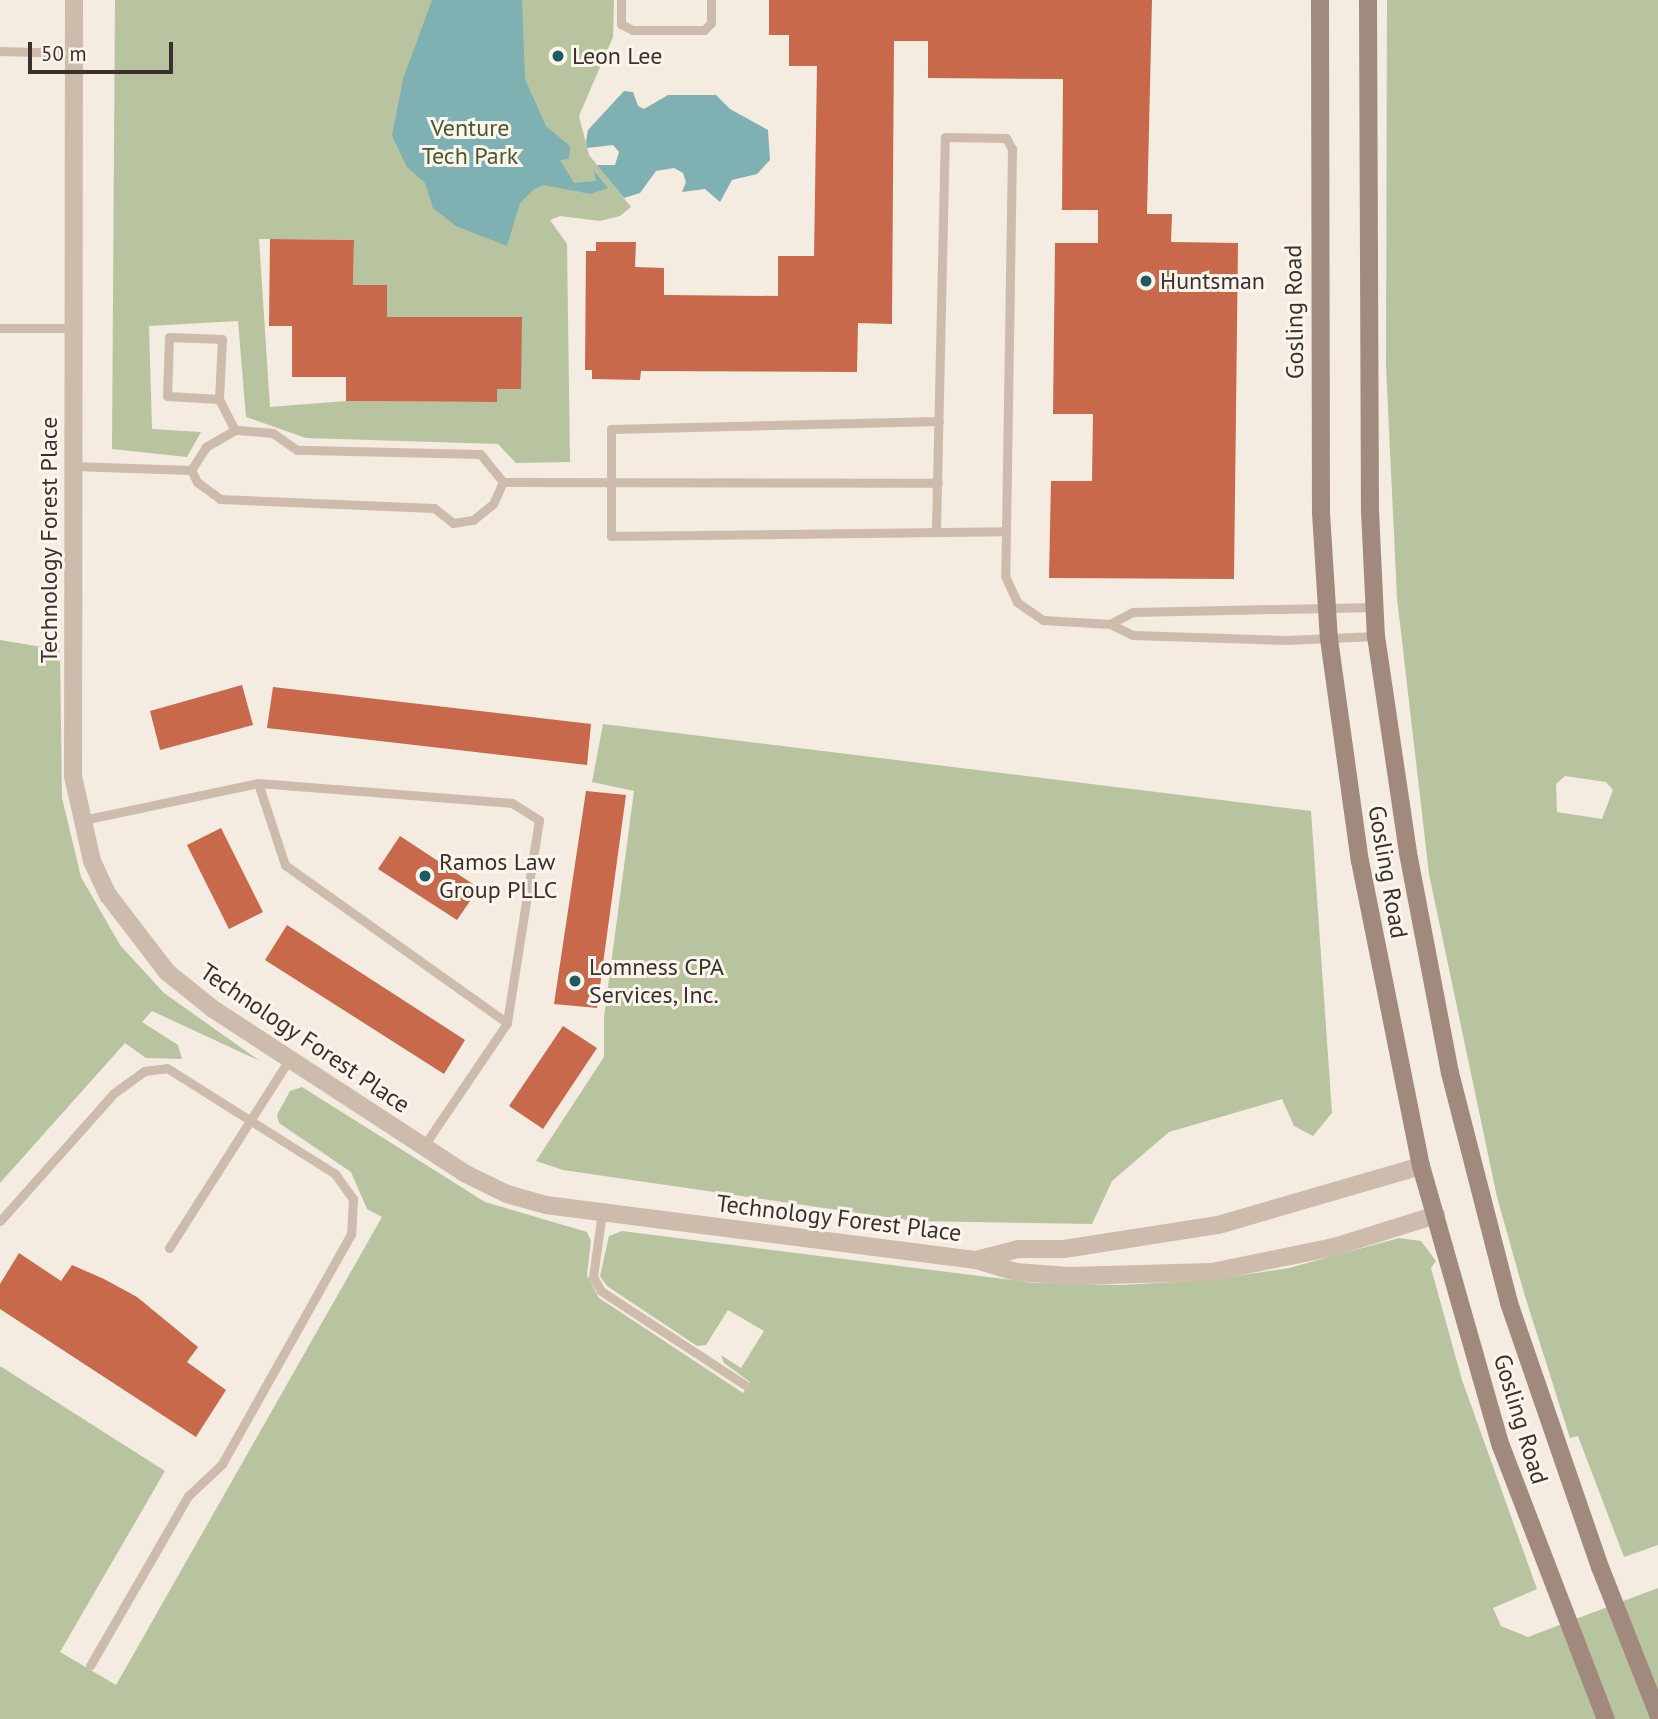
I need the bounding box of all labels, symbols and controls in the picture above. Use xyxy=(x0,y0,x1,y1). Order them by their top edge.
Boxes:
scale bar xyxy=(32,28,177,72)
text: 50 m xyxy=(41,40,87,67)
place label: Leon Lee xyxy=(572,42,662,70)
marker: Leon Lee xyxy=(550,48,566,64)
park label: Venture Tech Park xyxy=(422,114,518,170)
street label: Gosling Road xyxy=(1278,245,1310,379)
place label: Huntsman xyxy=(1160,267,1265,295)
marker: Huntsman xyxy=(1138,273,1154,289)
street label: Technology Forest Place xyxy=(35,416,63,664)
street label: Gosling Road xyxy=(1362,803,1414,941)
place label: Ramos Law Group PLLC xyxy=(439,848,557,904)
marker: Ramos Law Group PLLC xyxy=(417,868,433,884)
place label: Lomness CPA Services, Inc. xyxy=(589,953,724,1009)
street label: Technology Forest Place xyxy=(194,957,416,1119)
marker: Lomness CPA Services, Inc. xyxy=(567,973,583,989)
street label: Technology Forest Place xyxy=(714,1189,964,1247)
street label: Gosling Road xyxy=(1488,1351,1554,1487)

